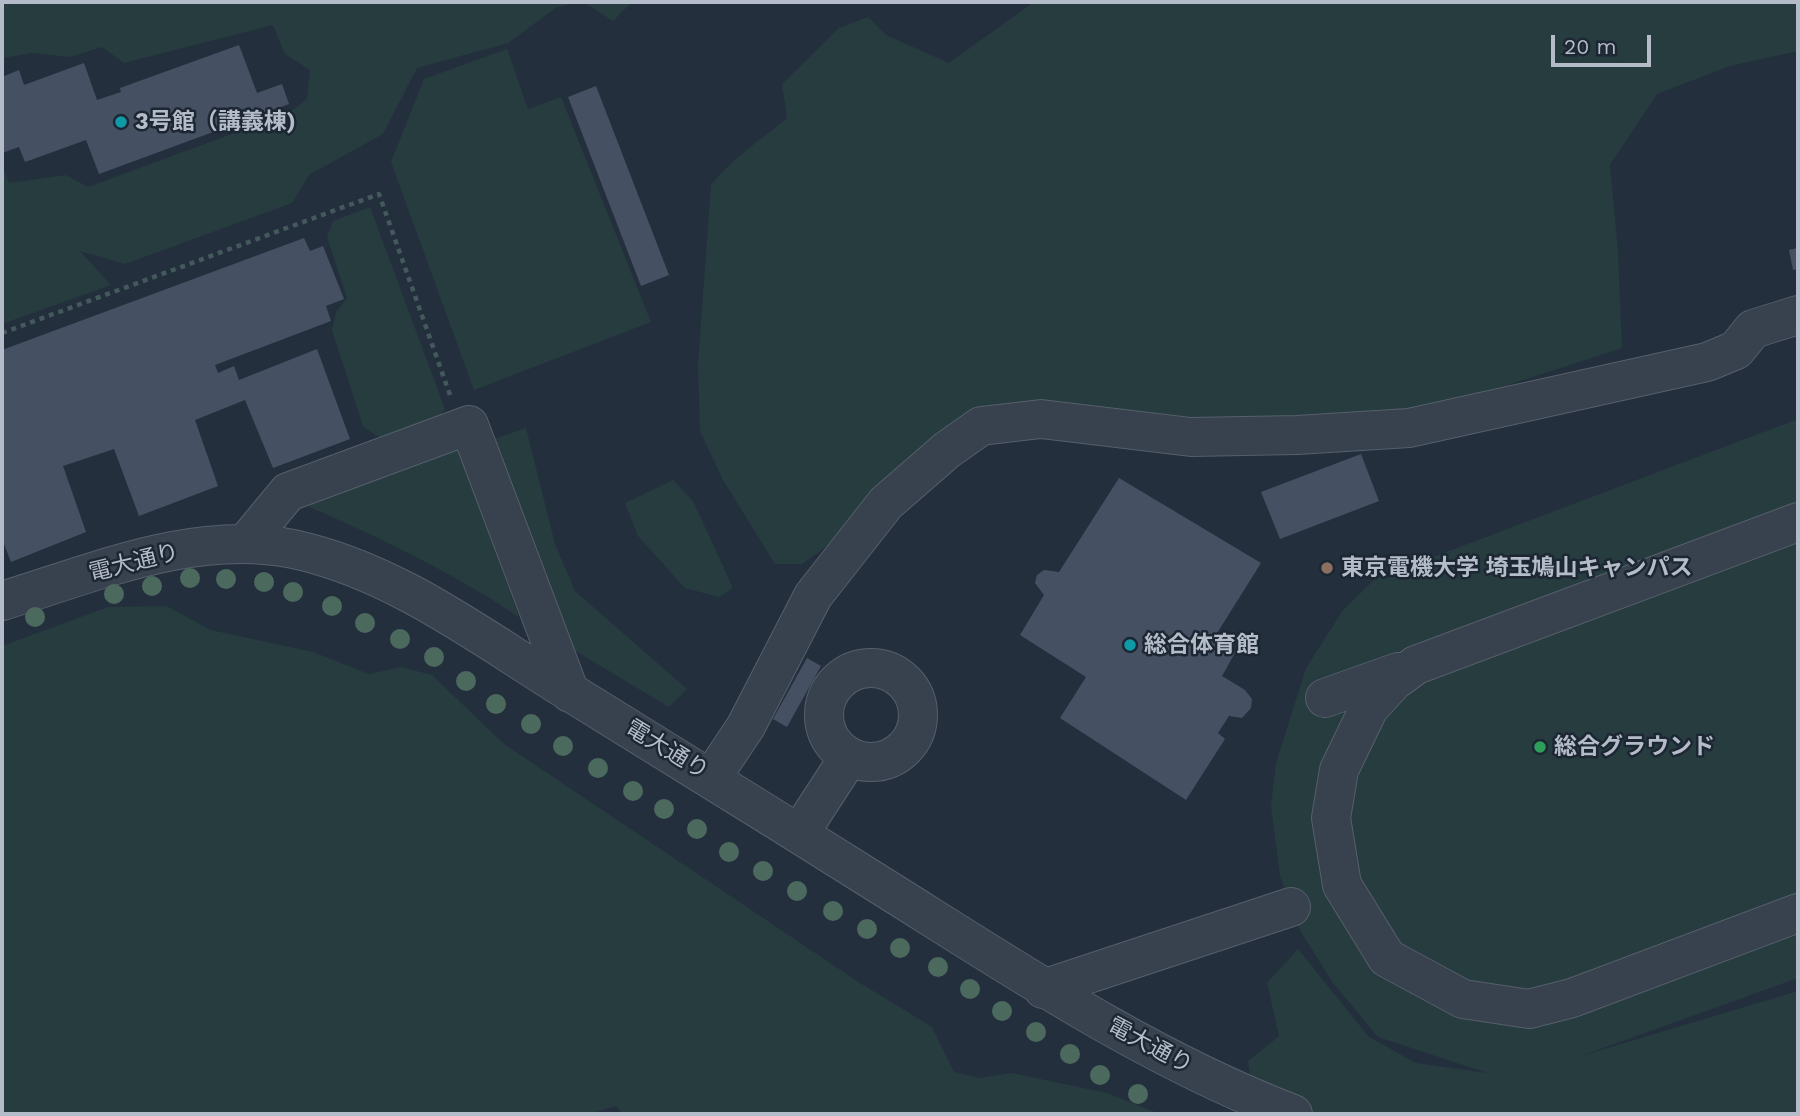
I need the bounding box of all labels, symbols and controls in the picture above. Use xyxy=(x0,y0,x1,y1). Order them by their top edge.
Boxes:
scale bar xyxy=(1555,21,1655,65)
text: 20 m xyxy=(1564,34,1616,59)
place label: 3号館（講義棟) xyxy=(135,108,296,136)
marker: 3号館（講義棟) xyxy=(113,114,129,130)
street label: 電大通り xyxy=(86,538,182,588)
place label: 東京電機大学 埼玉鳩山キャンパス xyxy=(1341,554,1693,582)
marker: 東京電機大学 埼玉鳩山キャンパス xyxy=(1319,560,1335,576)
place label: 総合体育館 xyxy=(1144,631,1259,659)
marker: 総合体育館 xyxy=(1122,637,1138,653)
street label: 電大通り xyxy=(620,714,714,786)
place label: 総合グラウンド xyxy=(1554,733,1715,761)
marker: 総合グラウンド xyxy=(1532,739,1548,755)
street label: 電大通り xyxy=(1103,1012,1197,1080)

